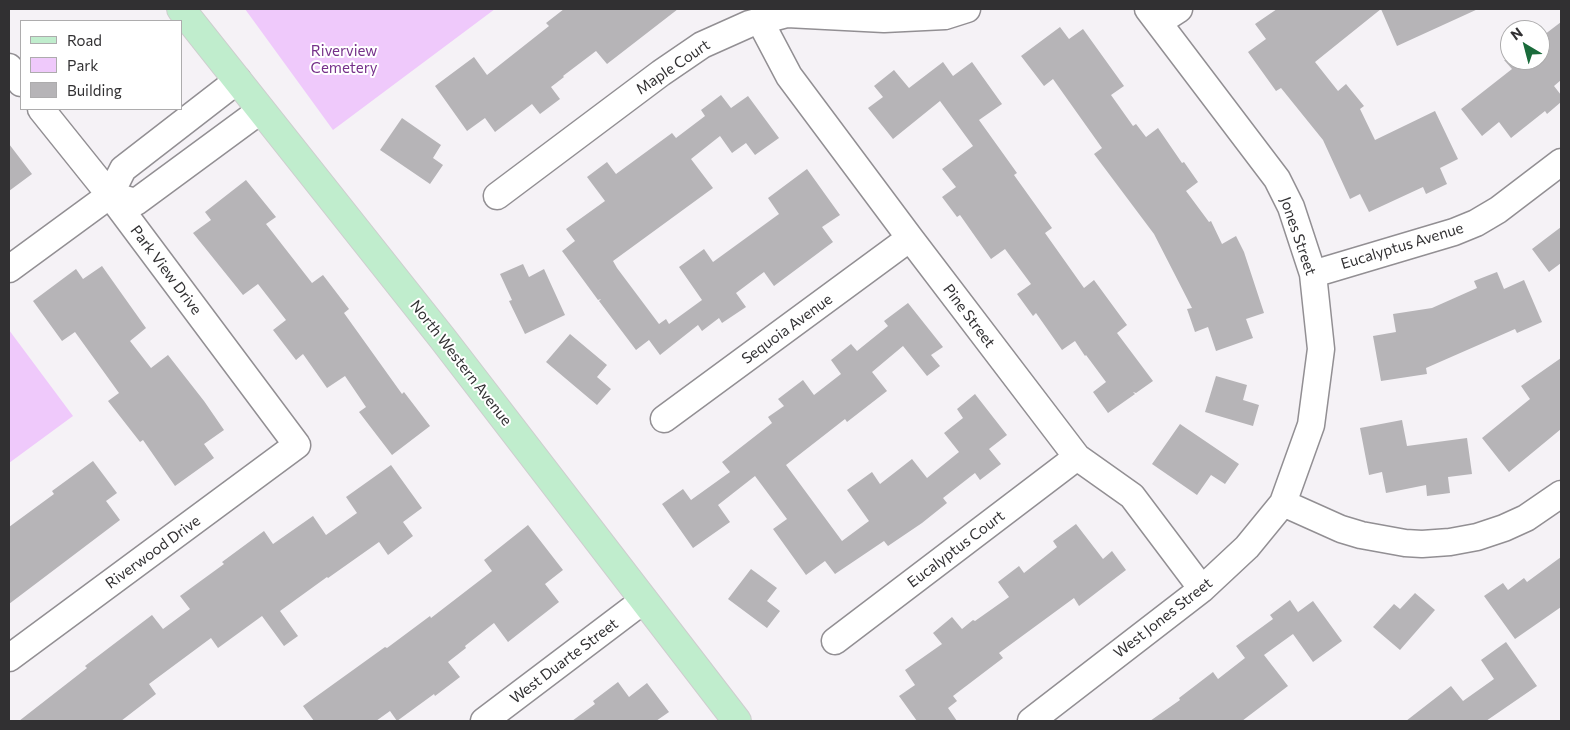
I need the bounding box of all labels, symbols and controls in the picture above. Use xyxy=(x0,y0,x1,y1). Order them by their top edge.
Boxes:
legend xyxy=(20,20,182,110)
north arrow xyxy=(1500,20,1550,70)
text: N xyxy=(1507,23,1526,43)
text: Road xyxy=(67,31,102,49)
street label: Maple Court xyxy=(633,36,713,98)
park label: Riverview Cemetery xyxy=(311,42,377,77)
text: Park xyxy=(67,56,98,74)
text: Building xyxy=(67,81,122,99)
street label: Jones Street xyxy=(1276,194,1320,278)
street label: Eucalyptus Avenue xyxy=(1339,219,1465,273)
street label: Park View Drive xyxy=(127,222,205,318)
street label: Pine Street xyxy=(939,281,999,351)
street label: Sequoia Avenue xyxy=(738,290,836,368)
street label: North Western Avenue xyxy=(406,297,516,429)
street label: Eucalyptus Court xyxy=(904,507,1008,591)
street label: Riverwood Drive xyxy=(102,512,204,592)
street label: West Jones Street xyxy=(1110,574,1216,662)
street label: West Duarte Street xyxy=(506,615,622,707)

